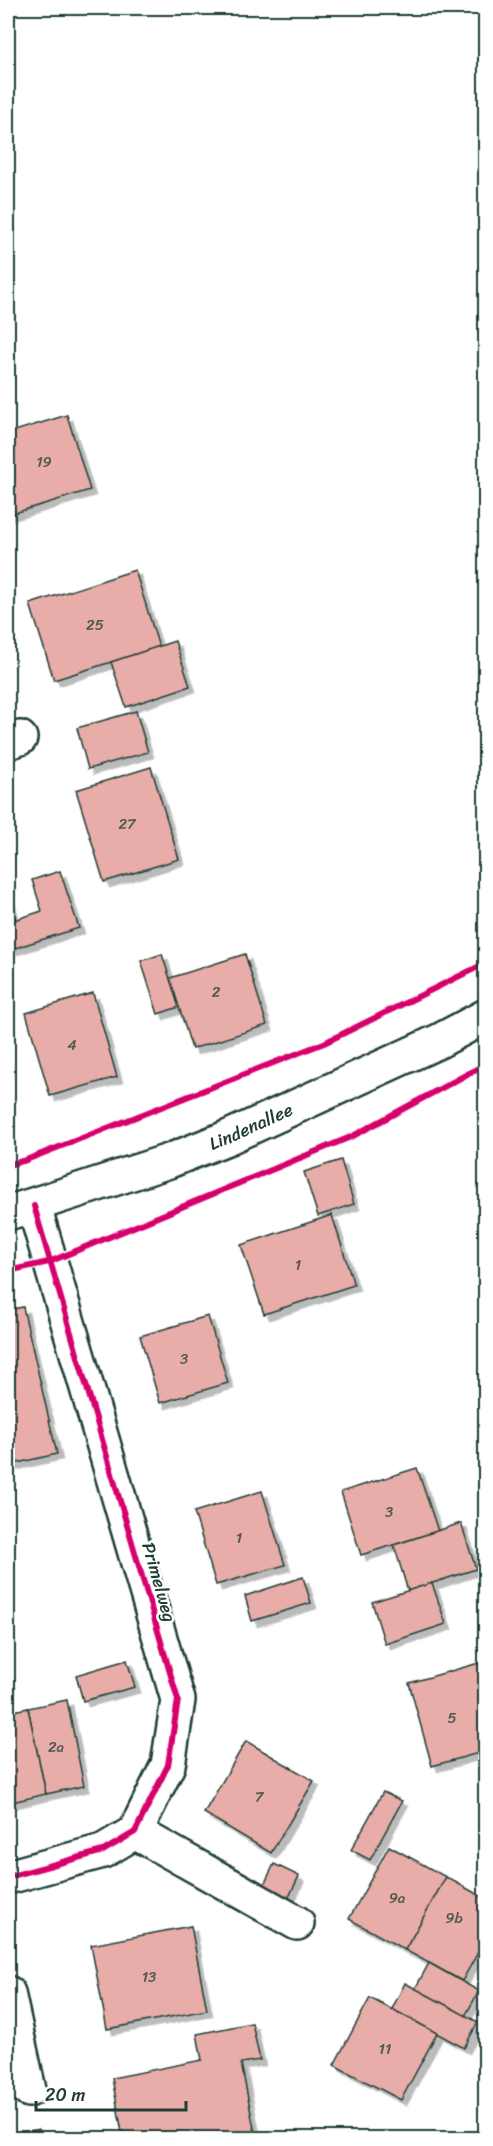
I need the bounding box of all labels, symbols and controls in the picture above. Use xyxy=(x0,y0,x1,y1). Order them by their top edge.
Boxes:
house number: 19 xyxy=(36,449,52,475)
house number: 25 xyxy=(86,612,104,638)
house number: 27 xyxy=(118,811,137,837)
house number: 2 xyxy=(212,979,221,1005)
house number: 4 xyxy=(67,1032,77,1058)
street label: Lindenallee xyxy=(204,1094,298,1159)
house number: 1 xyxy=(295,1252,301,1278)
house number: 3 xyxy=(180,1346,188,1372)
house number: 3 xyxy=(385,1499,393,1525)
house number: 1 xyxy=(236,1525,242,1551)
street label: Primelweg xyxy=(132,1538,186,1626)
house number: 5 xyxy=(447,1705,457,1731)
house number: 2a xyxy=(48,1734,65,1760)
house number: 7 xyxy=(255,1784,265,1810)
house number: 9a xyxy=(389,1885,406,1911)
house number: 9b xyxy=(445,1905,463,1931)
house number: 13 xyxy=(142,1964,156,1990)
house number: 11 xyxy=(379,2036,391,2062)
scale bar xyxy=(36,2074,186,2112)
text: 20 m xyxy=(45,2079,85,2111)

